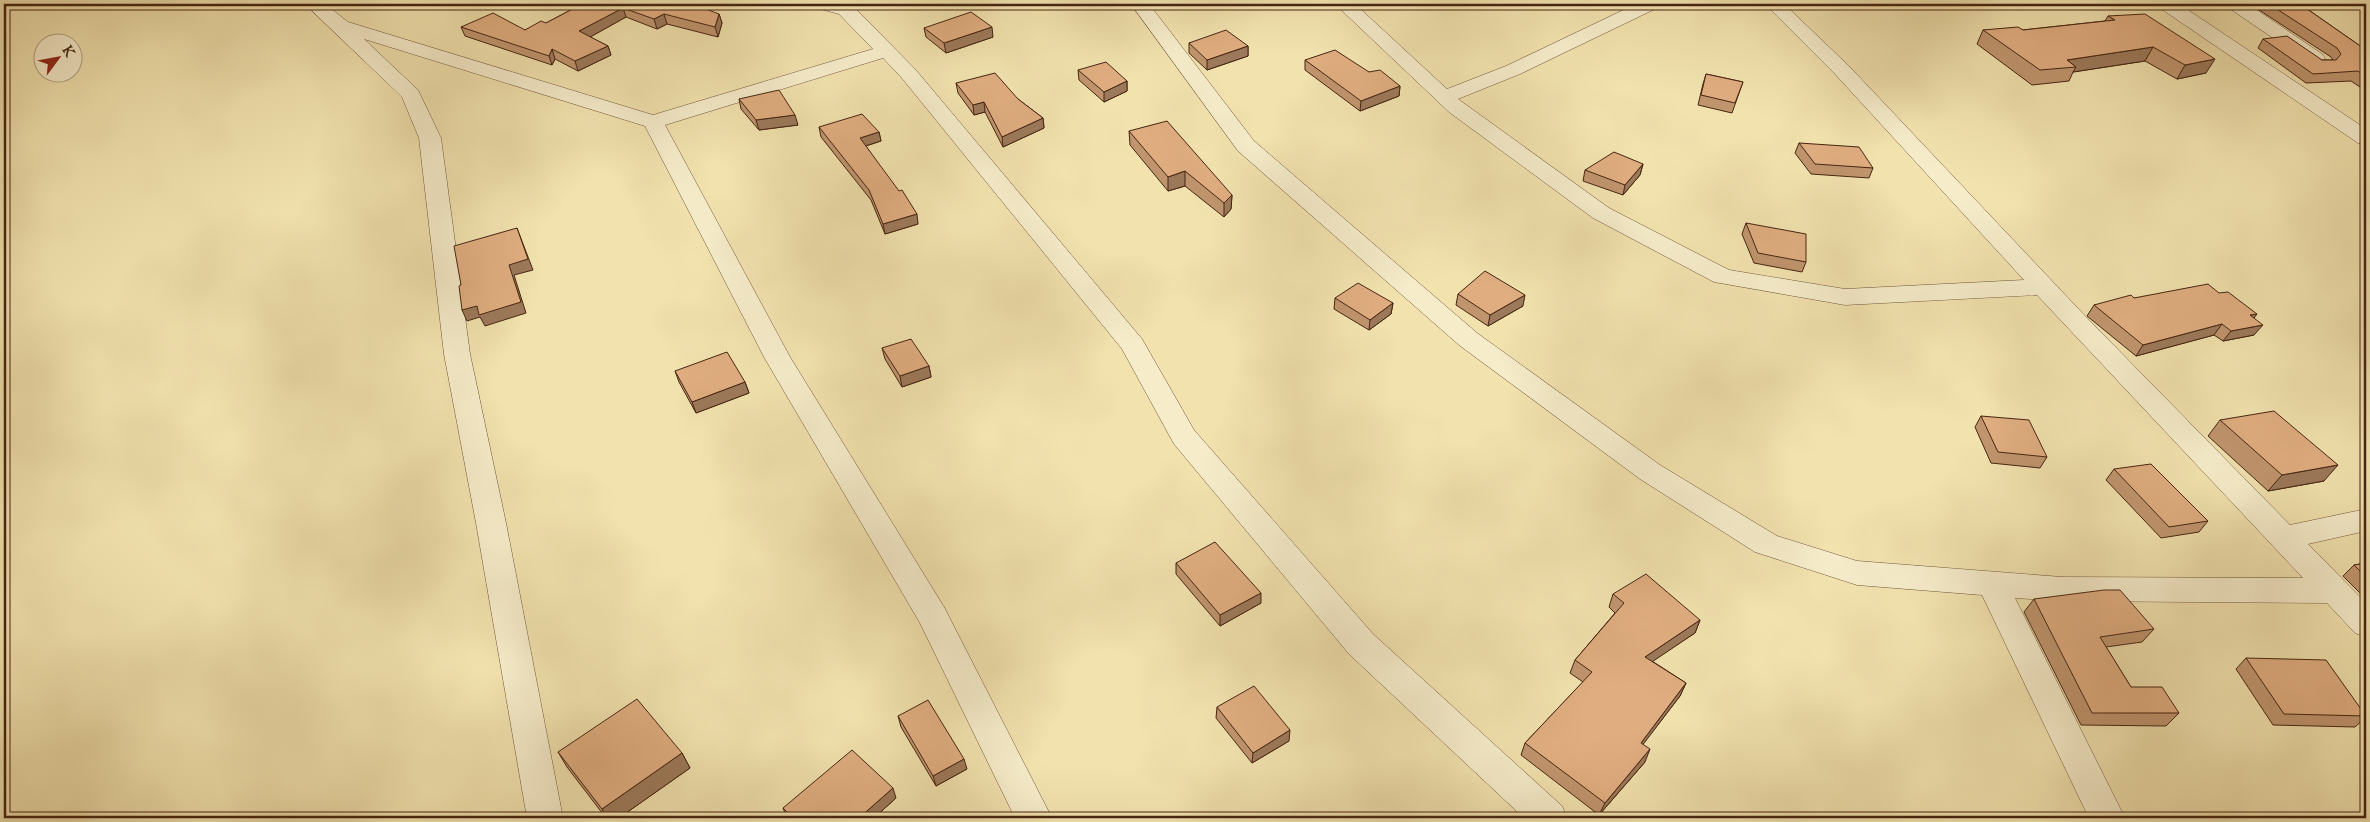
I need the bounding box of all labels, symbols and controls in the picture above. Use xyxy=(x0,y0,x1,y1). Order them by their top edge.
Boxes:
north arrow xyxy=(32,32,82,82)
text: K xyxy=(56,43,79,62)

